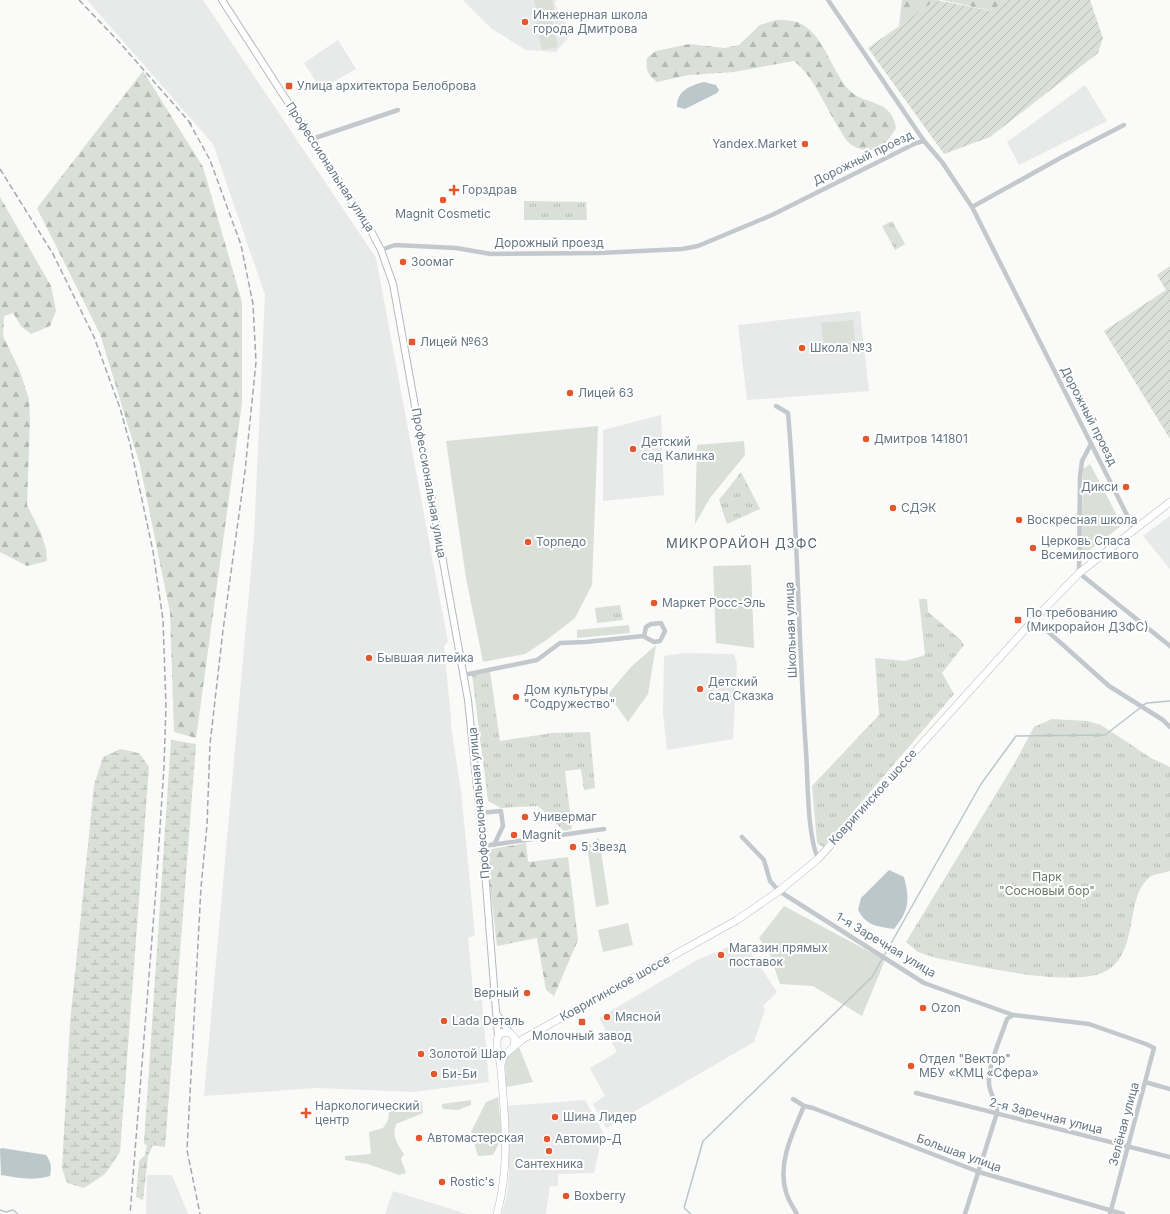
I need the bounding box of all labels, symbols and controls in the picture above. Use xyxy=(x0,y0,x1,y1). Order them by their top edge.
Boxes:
place label: Инженерная школа города Дмитрова xyxy=(533,7,648,36)
marker: Инженерная школа города Дмитрова xyxy=(520,17,530,27)
place label: Улица архитектора Белоброва xyxy=(297,78,476,93)
marker: Улица архитектора Белоброва xyxy=(284,81,294,91)
street label: Профессиональная улица xyxy=(283,99,378,235)
street label: Дорожный проезд xyxy=(810,127,916,188)
place label: Yandex.Market xyxy=(712,136,797,151)
marker: Yandex.Market xyxy=(800,139,810,149)
place label: Горздрав xyxy=(462,182,517,197)
marker: Горздрав xyxy=(449,185,459,195)
marker: Magnit Cosmetic xyxy=(438,195,448,205)
place label: Magnit Cosmetic xyxy=(395,206,491,221)
street label: Дорожный проезд xyxy=(494,235,604,250)
place label: Зоомаг xyxy=(411,254,454,269)
marker: Зоомаг xyxy=(398,257,408,267)
place label: Лицей №63 xyxy=(420,334,489,349)
marker: Лицей №63 xyxy=(407,337,417,347)
place label: Школа №3 xyxy=(810,340,872,355)
marker: Школа №3 xyxy=(797,343,807,353)
street label: Дорожный проезд xyxy=(1058,364,1121,468)
place label: Лицей 63 xyxy=(578,385,634,400)
marker: Лицей 63 xyxy=(565,388,575,398)
street label: Профессиональная улица xyxy=(409,407,450,559)
place label: Дмитров 141801 xyxy=(874,431,968,446)
place label: Детский сад Калинка xyxy=(641,434,715,463)
marker: Дмитров 141801 xyxy=(861,434,871,444)
marker: Детский сад Калинка xyxy=(628,444,638,454)
place label: Дикси xyxy=(1081,479,1118,494)
marker: Дикси xyxy=(1121,482,1131,492)
place label: СДЭК xyxy=(901,500,936,515)
marker: СДЭК xyxy=(888,503,898,513)
place label: Воскресная школа xyxy=(1027,512,1137,527)
marker: Воскресная школа xyxy=(1014,515,1024,525)
place label: Церковь Спаса Всемилостивого xyxy=(1041,533,1139,562)
place label: Торпедо xyxy=(536,534,586,549)
district label: МИКРОРАЙОН ДЗФС xyxy=(666,535,818,551)
marker: Торпедо xyxy=(523,537,533,547)
marker: Церковь Спаса Всемилостивого xyxy=(1028,543,1038,553)
street label: Школьная улица xyxy=(781,582,800,678)
place label: Маркет Росс-Эль xyxy=(662,595,766,610)
marker: Маркет Росс-Эль xyxy=(649,598,659,608)
place label: По требованию (Микрорайон ДЗФС) xyxy=(1026,605,1149,634)
marker: По требованию (Микрорайон ДЗФС) xyxy=(1013,615,1023,625)
place label: Бывшая литейка xyxy=(377,650,474,665)
marker: Бывшая литейка xyxy=(364,653,374,663)
place label: Детский сад Сказка xyxy=(708,674,774,703)
place label: Дом культуры "Содружество" xyxy=(524,682,615,711)
marker: Детский сад Сказка xyxy=(695,684,705,694)
marker: Дом культуры "Содружество" xyxy=(511,692,521,702)
street label: Профессиональная улица xyxy=(464,727,493,879)
street label: Ковригинское шоссе xyxy=(826,746,920,848)
place label: Универмаг xyxy=(533,809,597,824)
marker: Универмаг xyxy=(520,812,530,822)
place label: Magnit xyxy=(522,827,561,842)
marker: Magnit xyxy=(509,830,519,840)
place label: 5 Звезд xyxy=(581,839,627,854)
marker: 5 Звезд xyxy=(568,842,578,852)
park label: Парк "Сосновый бор" xyxy=(999,869,1095,898)
street label: 1-я Заречная улица xyxy=(834,909,939,980)
place label: Магазин прямых поставок xyxy=(729,940,828,969)
marker: Магазин прямых поставок xyxy=(716,950,726,960)
street label: Ковригинское шоссе xyxy=(557,951,673,1024)
place label: Верный xyxy=(474,985,519,1000)
marker: Верный xyxy=(522,988,532,998)
place label: Ozon xyxy=(931,1000,961,1015)
marker: Ozon xyxy=(918,1003,928,1013)
place label: Мясной xyxy=(615,1009,661,1024)
marker: Мясной xyxy=(602,1012,612,1022)
place label: Lada Dеталь xyxy=(452,1013,525,1028)
marker: Lada Dеталь xyxy=(439,1016,449,1026)
marker: Молочный завод xyxy=(577,1017,587,1027)
place label: Молочный завод xyxy=(532,1028,632,1043)
place label: Золотой Шар xyxy=(429,1046,506,1061)
marker: Золотой Шар xyxy=(416,1049,426,1059)
place label: Отдел "Вектор" МБУ «КМЦ «Сфера» xyxy=(919,1051,1039,1080)
marker: Отдел "Вектор" МБУ «КМЦ «Сфера» xyxy=(906,1061,916,1071)
place label: Би-Би xyxy=(442,1066,477,1081)
marker: Би-Би xyxy=(429,1069,439,1079)
street label: Зелёная улица xyxy=(1105,1080,1142,1167)
street label: 2-я Заречная улица xyxy=(988,1094,1104,1137)
place label: Наркологический центр xyxy=(315,1098,420,1127)
marker: Наркологический центр xyxy=(300,1107,312,1119)
place label: Шина Лидер xyxy=(563,1109,637,1124)
marker: Шина Лидер xyxy=(550,1112,560,1122)
place label: Автомастерская xyxy=(427,1130,524,1145)
street label: Большая улица xyxy=(915,1130,1004,1175)
place label: Автомир-Д xyxy=(555,1131,622,1146)
marker: Автомастерская xyxy=(414,1133,424,1143)
marker: Автомир-Д xyxy=(542,1134,552,1144)
marker: Сантехника xyxy=(544,1146,554,1156)
place label: Сантехника xyxy=(515,1156,583,1171)
place label: Rostic's xyxy=(450,1174,495,1189)
marker: Rostic's xyxy=(437,1177,447,1187)
place label: Boxberry xyxy=(574,1188,626,1203)
marker: Boxberry xyxy=(561,1191,571,1201)

